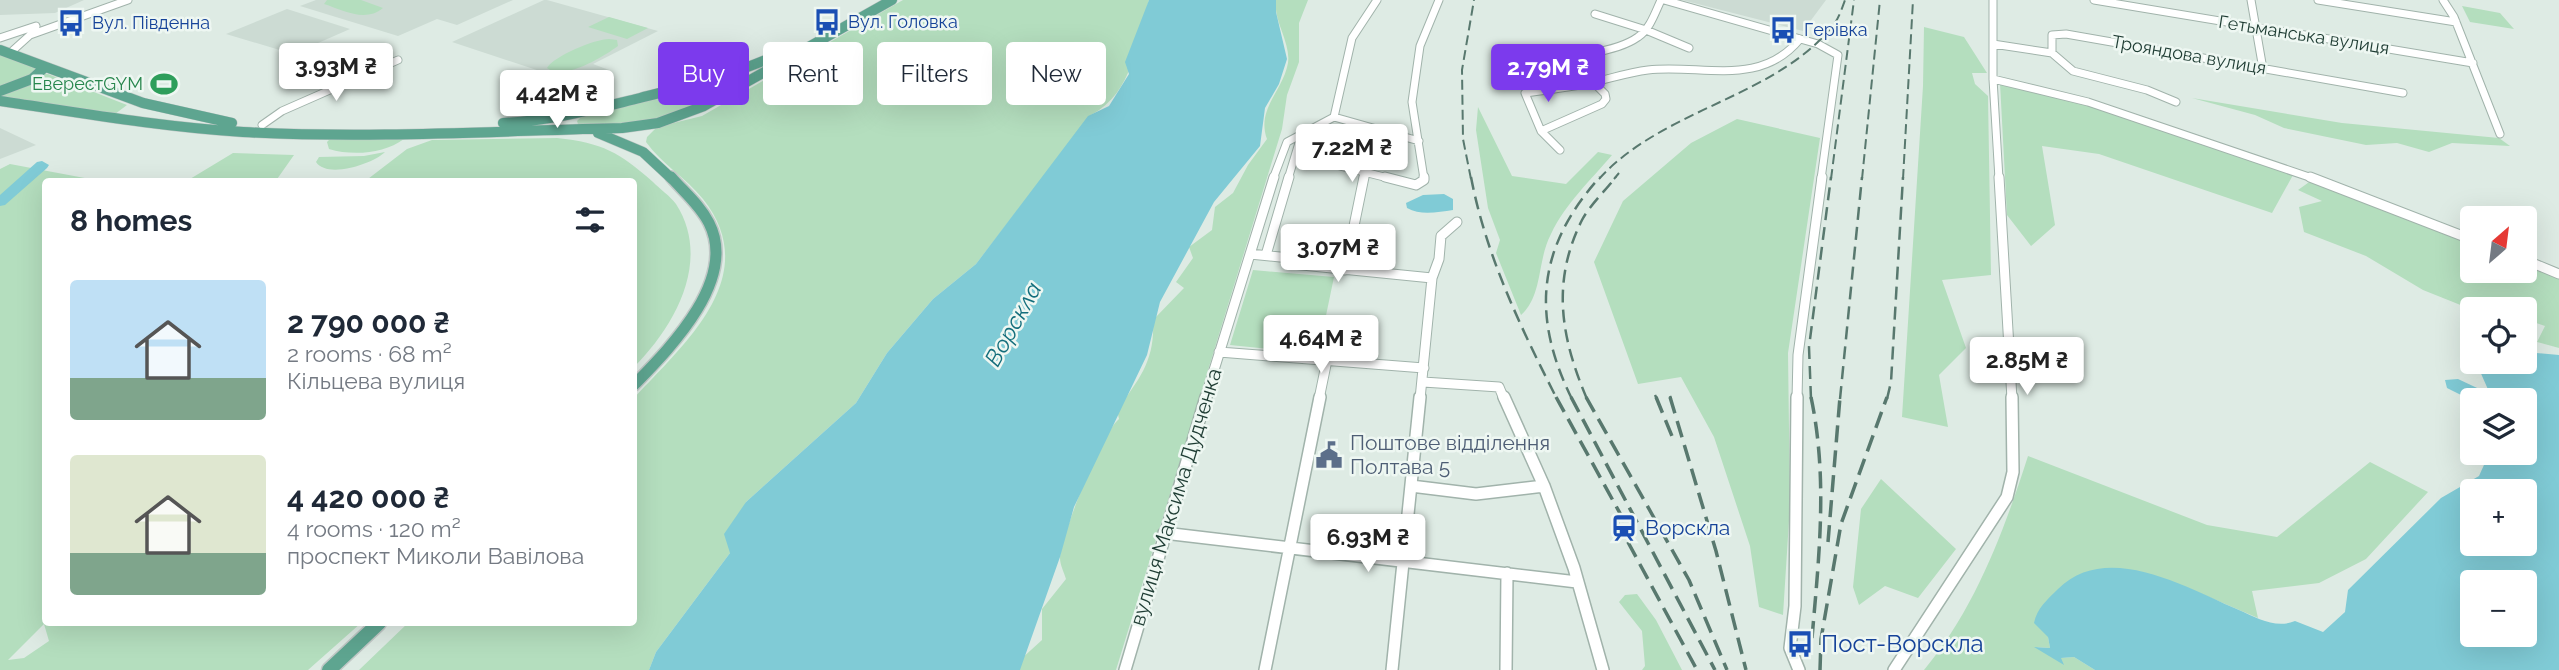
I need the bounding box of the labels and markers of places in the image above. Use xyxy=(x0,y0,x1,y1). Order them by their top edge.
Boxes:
bus stop icon: Вул. Головка xyxy=(812,7,842,37)
bus stop icon: Вул. Південна xyxy=(56,8,86,38)
place label: Вул. Головка xyxy=(848,11,958,32)
place label: Вул. Південна xyxy=(92,12,210,33)
bus stop icon: Герівка xyxy=(1768,15,1798,45)
place label: Герівка xyxy=(1804,19,1868,40)
pin: 3.93M ₴ xyxy=(271,43,401,103)
pin: 2.79M ₴ xyxy=(1483,44,1613,104)
sports icon: ЕверестGYM xyxy=(149,69,179,99)
pin: 4.42M ₴ xyxy=(492,71,622,130)
place label: ЕверестGYM xyxy=(32,73,143,94)
pin: 7.22M ₴ xyxy=(1287,124,1417,184)
pin: 3.07M ₴ xyxy=(1273,224,1403,284)
pin: 4.64M ₴ xyxy=(1256,316,1386,375)
pin: 2.85M ₴ xyxy=(1962,338,2092,397)
place label: Поштове відділення Полтава 5 xyxy=(1350,430,1550,479)
public building icon: Поштове відділення Полтава 5 xyxy=(1314,440,1344,470)
station icon: Ворскла xyxy=(1609,513,1639,543)
pin: 6.93M ₴ xyxy=(1303,514,1433,574)
place label: Ворскла xyxy=(1645,515,1730,540)
bus stop icon: Пост-Ворскла xyxy=(1785,629,1815,659)
place label: Пост-Ворскла xyxy=(1821,629,1984,658)

